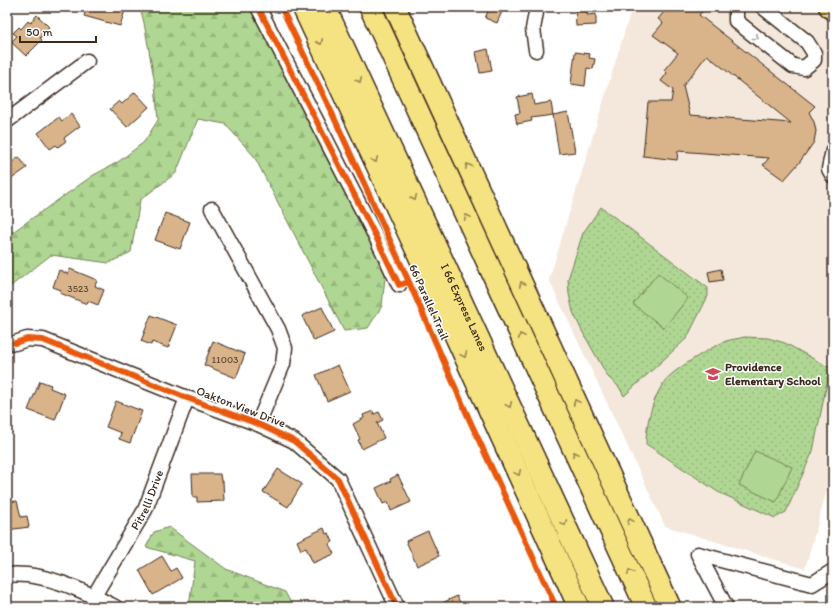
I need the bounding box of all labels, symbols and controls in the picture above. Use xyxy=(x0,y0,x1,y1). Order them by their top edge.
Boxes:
scale bar xyxy=(20,18,96,44)
text: 50 m xyxy=(26,25,52,39)
one-way arrow xyxy=(751,32,758,39)
one-way arrow xyxy=(315,38,323,46)
one-way arrow xyxy=(354,76,362,84)
one-way arrow xyxy=(370,156,378,164)
one-way arrow xyxy=(465,163,473,170)
one-way arrow xyxy=(409,194,417,202)
one-way arrow xyxy=(464,214,472,222)
street label: I 66 Express Lanes xyxy=(438,261,490,353)
street label: 66 Parallel Trail xyxy=(406,262,452,343)
one-way arrow xyxy=(519,281,527,288)
house number: 3523 xyxy=(67,282,89,295)
one-way arrow xyxy=(518,332,526,340)
one-way arrow xyxy=(459,350,467,358)
house number: 11003 xyxy=(211,353,239,366)
place label: Providence Elementary School xyxy=(725,360,821,389)
school or university icon: Providence Elementary School xyxy=(704,365,722,383)
street label: Oakton View Drive xyxy=(194,384,288,431)
one-way arrow xyxy=(573,399,581,407)
one-way arrow xyxy=(504,400,512,408)
one-way arrow xyxy=(572,450,580,457)
street label: Pitrelli Drive xyxy=(128,468,166,533)
one-way arrow xyxy=(513,469,521,476)
one-way arrow xyxy=(627,517,635,525)
one-way arrow xyxy=(559,518,567,526)
one-way arrow xyxy=(627,568,635,576)

